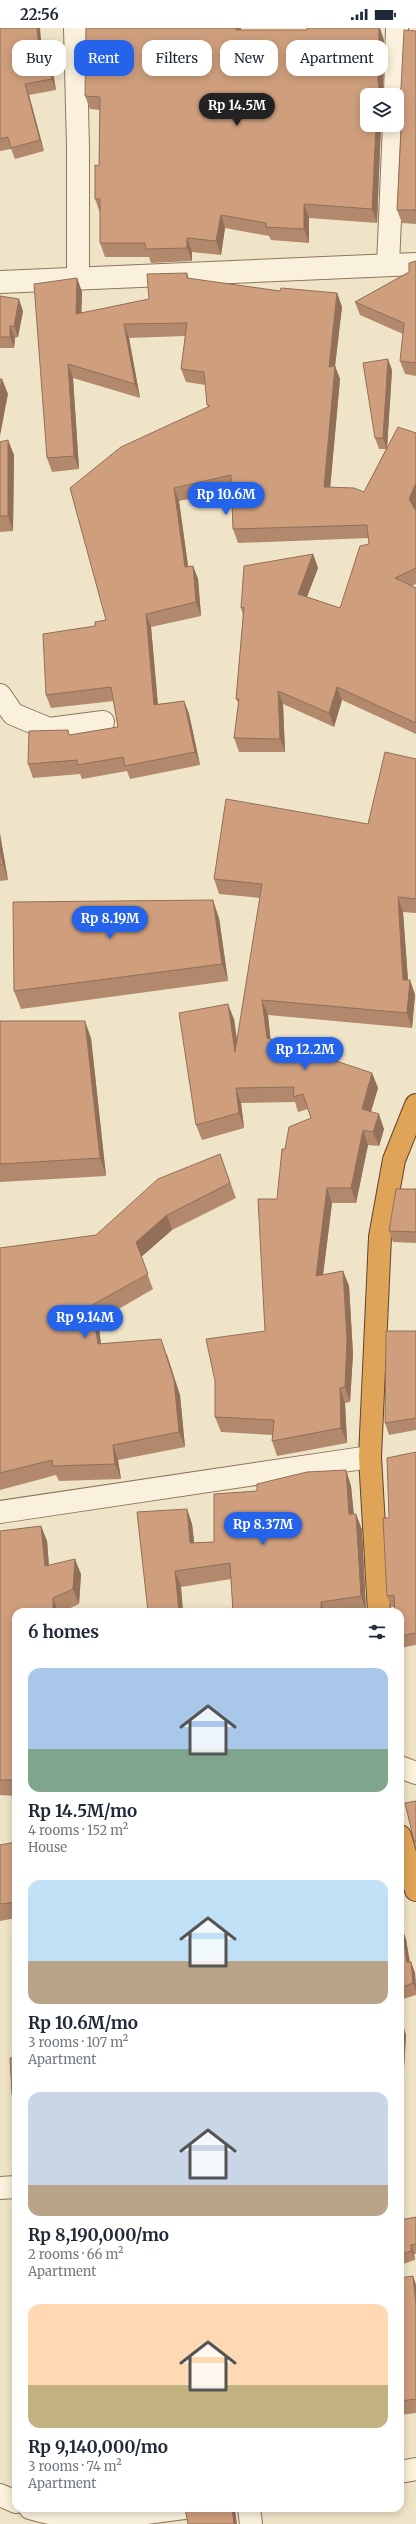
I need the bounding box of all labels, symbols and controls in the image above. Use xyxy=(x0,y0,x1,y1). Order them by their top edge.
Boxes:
text: 22:56 xyxy=(20,5,59,24)
chip: Buy xyxy=(12,40,66,76)
chip: Rent xyxy=(74,40,134,76)
chip: Filters xyxy=(142,40,212,76)
chip: New xyxy=(220,40,278,76)
chip: Apartment xyxy=(286,40,388,76)
map controls xyxy=(360,88,404,132)
button: layers xyxy=(360,88,404,132)
pin: Rp 14.5M xyxy=(196,93,278,127)
text: Rp 14.5M xyxy=(208,97,266,114)
pin: Rp 10.6M xyxy=(185,482,267,516)
text: Rp 10.6M xyxy=(197,486,255,503)
pin: Rp 8.19M xyxy=(69,906,151,940)
text: Rp 8.19M xyxy=(81,910,139,927)
pin: Rp 12.2M xyxy=(264,1037,346,1071)
text: Rp 12.2M xyxy=(276,1041,334,1058)
pin: Rp 9.14M xyxy=(44,1305,126,1339)
text: Rp 9.14M xyxy=(56,1309,114,1326)
pin: Rp 8.37M xyxy=(222,1512,304,1546)
text: Rp 8.37M xyxy=(233,1516,293,1533)
text: 6 homes xyxy=(28,1621,99,1643)
icon: filters xyxy=(366,1621,388,1643)
icon: home xyxy=(172,1694,244,1766)
text: Rp 14.5M/mo xyxy=(28,1800,137,1822)
text: 4 rooms · 152 m² xyxy=(28,1822,128,1839)
text: House xyxy=(28,1839,67,1856)
icon: home xyxy=(172,1906,244,1978)
text: Rp 10.6M/mo xyxy=(28,2012,138,2034)
text: 3 rooms · 107 m² xyxy=(28,2034,128,2051)
text: Apartment xyxy=(28,2051,96,2068)
icon: home xyxy=(172,2118,244,2190)
text: Rp 8,190,000/mo xyxy=(28,2224,169,2246)
text: 2 rooms · 66 m² xyxy=(28,2246,123,2263)
text: Apartment xyxy=(28,2263,96,2280)
icon: home xyxy=(172,2330,244,2402)
text: Rp 9,140,000/mo xyxy=(28,2436,168,2458)
text: 3 rooms · 74 m² xyxy=(28,2458,122,2475)
text: Apartment xyxy=(28,2475,96,2492)

